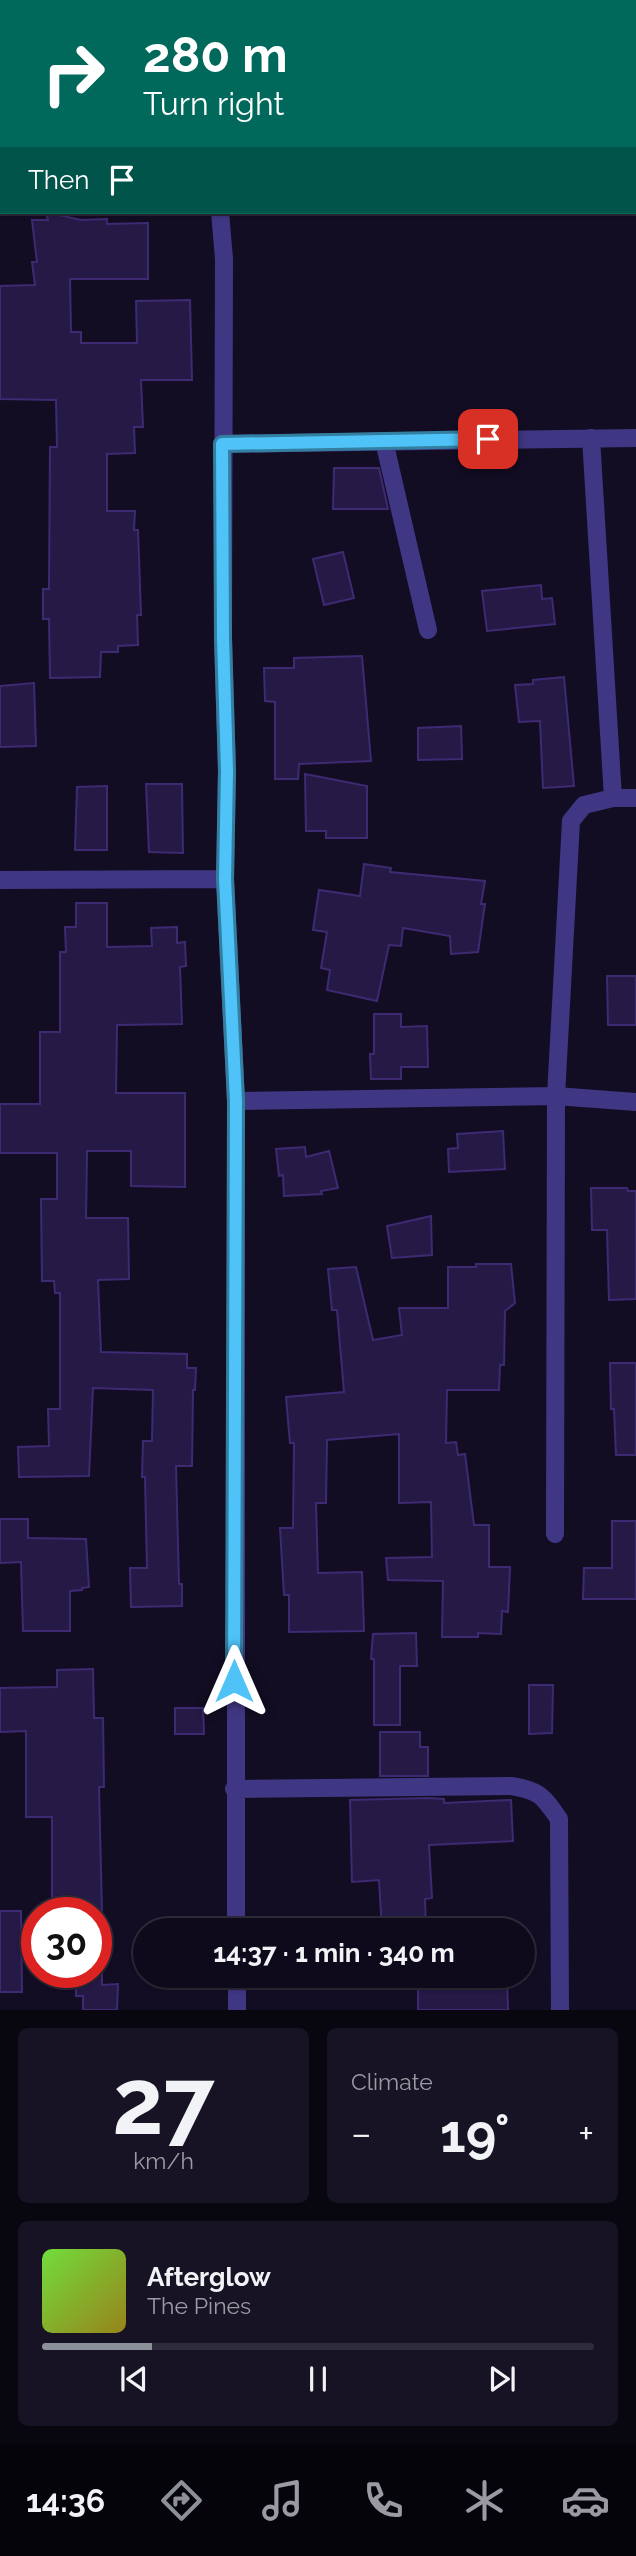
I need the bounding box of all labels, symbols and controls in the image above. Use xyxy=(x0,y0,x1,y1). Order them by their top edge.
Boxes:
text: 280 m xyxy=(143,26,288,83)
icon: right xyxy=(28,28,119,119)
text: Turn right xyxy=(143,85,284,122)
icon: arrive xyxy=(103,161,141,199)
text: Then xyxy=(28,165,89,195)
pin xyxy=(458,409,518,469)
icon: arrive xyxy=(469,420,507,458)
position arrow xyxy=(197,1644,271,1718)
speed limit sign: 30 xyxy=(21,1897,112,1988)
text: 14:37 · 1 min · 340 m xyxy=(213,1938,455,1968)
text: 27 xyxy=(112,2048,215,2155)
text: Climate xyxy=(351,2068,433,2095)
text: 19° xyxy=(440,2103,510,2164)
text: − xyxy=(351,2111,371,2156)
text: + xyxy=(578,2111,594,2156)
text: km/h xyxy=(133,2147,194,2174)
text: Afterglow xyxy=(147,2262,271,2292)
text: The Pines xyxy=(147,2292,251,2319)
icon: previous xyxy=(115,2360,153,2398)
icon: pause xyxy=(299,2360,337,2398)
icon: next xyxy=(483,2360,521,2398)
icon: directions xyxy=(157,2476,206,2525)
icon: music xyxy=(258,2476,307,2525)
icon: phone xyxy=(359,2476,408,2525)
icon: climate xyxy=(460,2476,509,2525)
icon: car xyxy=(561,2476,610,2525)
text: 14:36 xyxy=(26,2482,105,2519)

